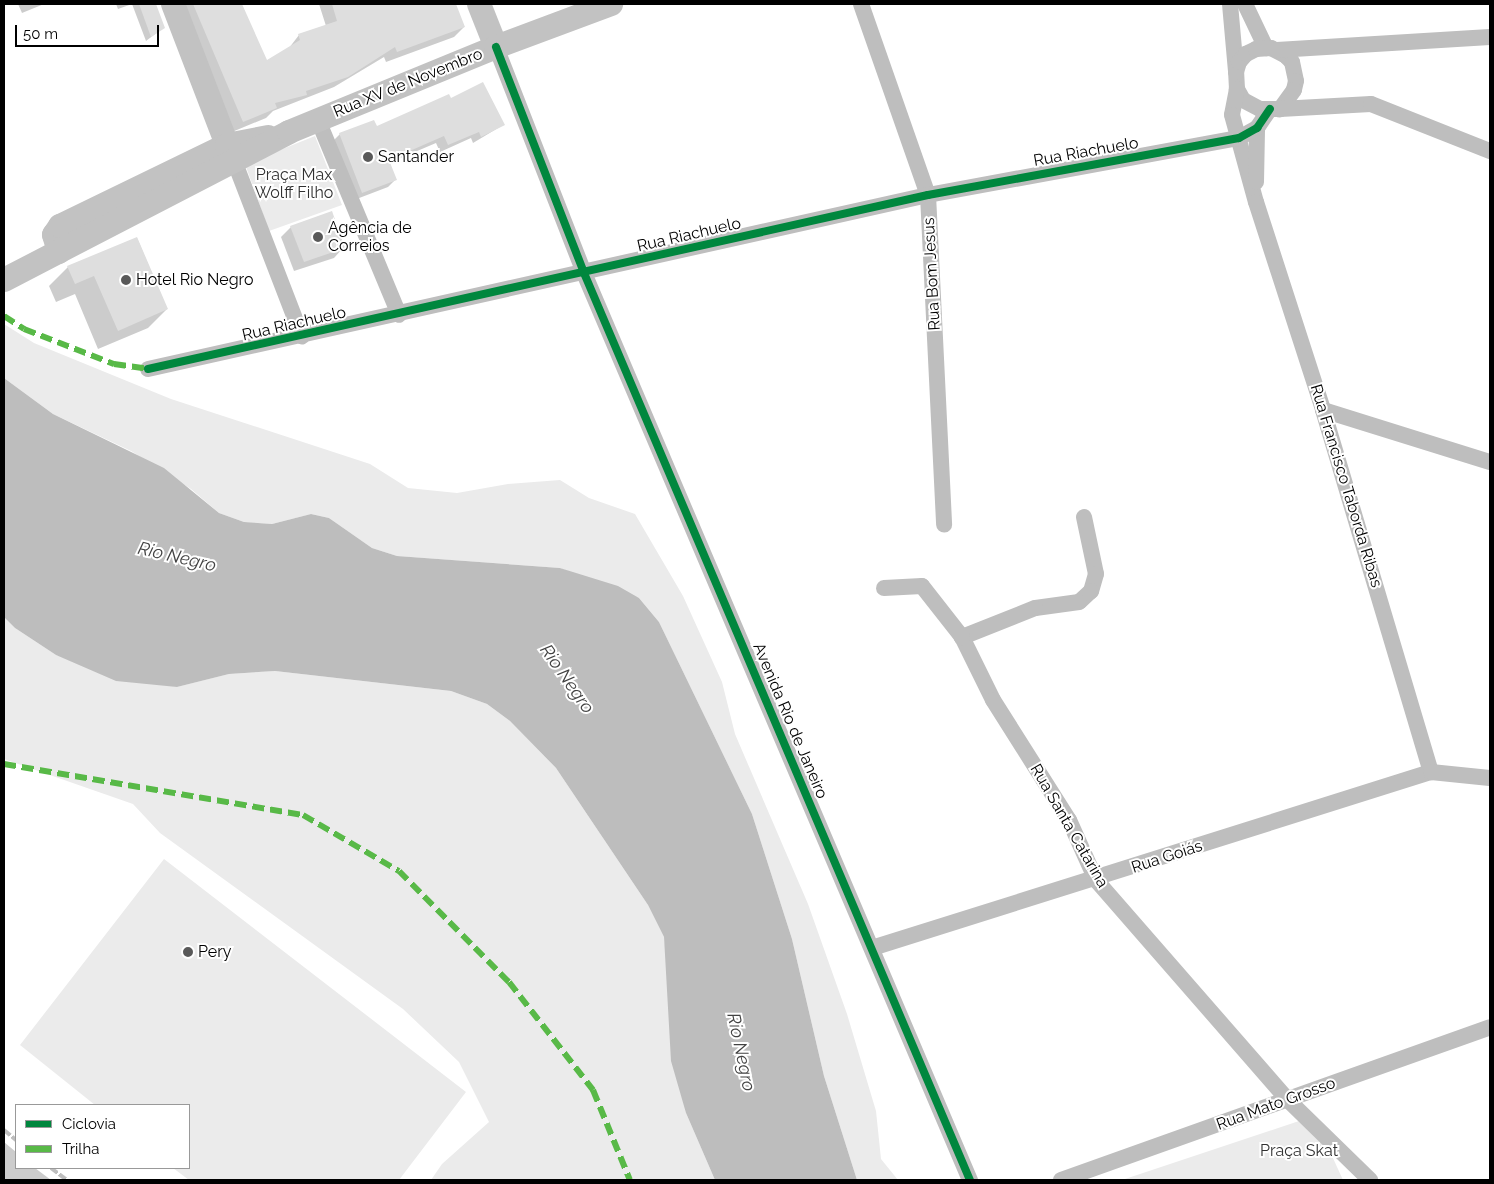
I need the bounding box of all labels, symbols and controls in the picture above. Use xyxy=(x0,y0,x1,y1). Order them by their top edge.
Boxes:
scale bar xyxy=(18,15,161,47)
text: 50 m xyxy=(23,25,58,43)
street label: Rua XV de Novembro xyxy=(330,44,486,122)
street label: Rua Riachuelo xyxy=(1032,133,1140,171)
place label: Santander xyxy=(378,147,454,167)
marker: Santander xyxy=(362,151,374,163)
park label: Praça Max Wolff Filho xyxy=(254,165,334,203)
street label: Rua Riachuelo xyxy=(635,214,743,256)
street label: Rua Bom Jesus xyxy=(919,217,945,331)
place label: Agência de Correios xyxy=(328,218,412,256)
marker: Agência de Correios xyxy=(312,231,324,243)
place label: Hotel Rio Negro xyxy=(136,270,254,290)
marker: Hotel Rio Negro xyxy=(120,274,132,286)
street label: Rua Riachuelo xyxy=(240,303,348,345)
street label: Rua Francisco Taborda Ribas xyxy=(1306,382,1386,590)
water label: Rio Negro xyxy=(136,538,218,576)
water label: Rio Negro xyxy=(535,640,599,718)
street label: Avenida Rio de Janeiro xyxy=(748,640,832,802)
street label: Rua Santa Catarina xyxy=(1026,761,1112,891)
street label: Rua Goiás xyxy=(1129,837,1205,877)
place label: Pery xyxy=(198,942,231,962)
marker: Pery xyxy=(182,946,194,958)
water label: Rio Negro xyxy=(722,1011,760,1093)
street label: Rua Mato Grosso xyxy=(1214,1074,1338,1134)
legend xyxy=(15,1104,190,1169)
text: Ciclovia xyxy=(62,1115,116,1133)
text: Trilha xyxy=(62,1140,99,1158)
park label: Praça Skat xyxy=(1260,1141,1338,1161)

